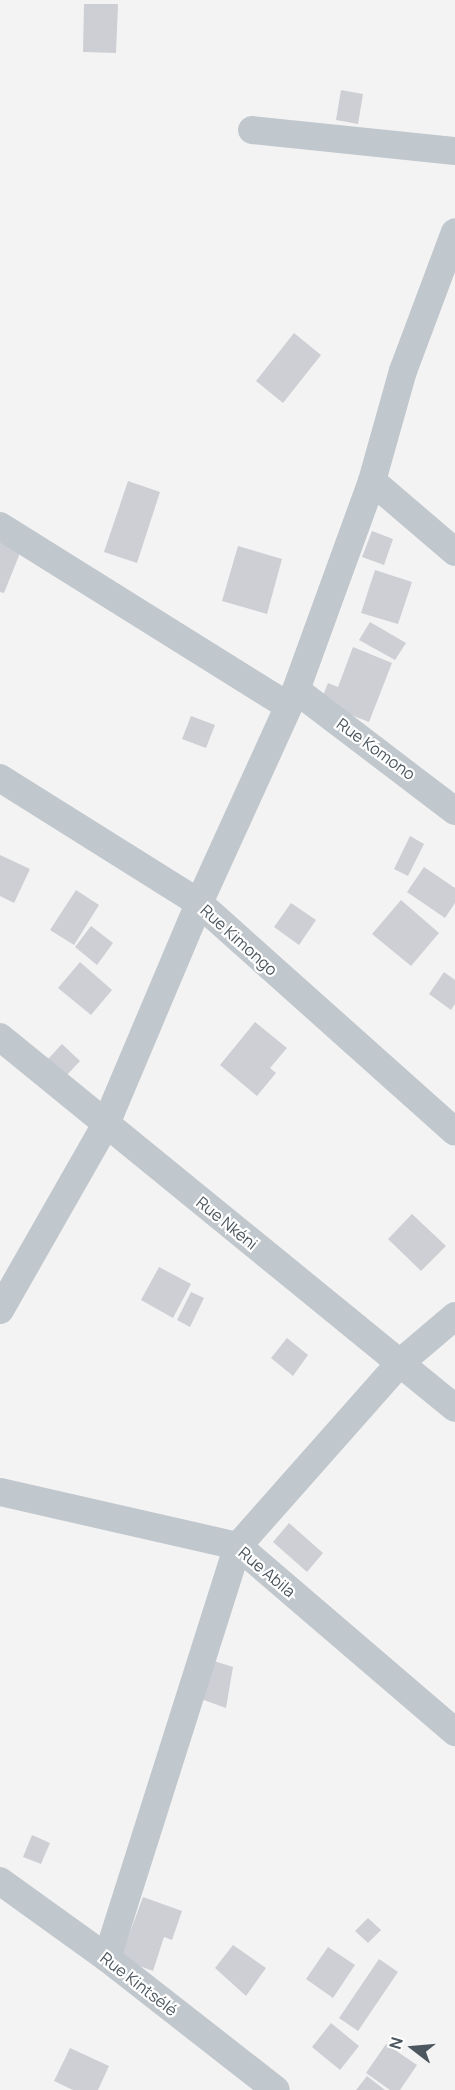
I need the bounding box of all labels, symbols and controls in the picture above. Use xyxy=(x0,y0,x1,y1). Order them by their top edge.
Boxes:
street label: Rue Komono xyxy=(333,714,419,784)
street label: Rue Kimongo xyxy=(197,900,281,980)
street label: Rue Nkéni xyxy=(193,1193,261,1253)
street label: Rue Abila xyxy=(235,1543,299,1601)
street label: Rue Kintsélé xyxy=(97,1948,181,2020)
north arrow xyxy=(383,2018,443,2078)
text: N xyxy=(384,2034,408,2052)

